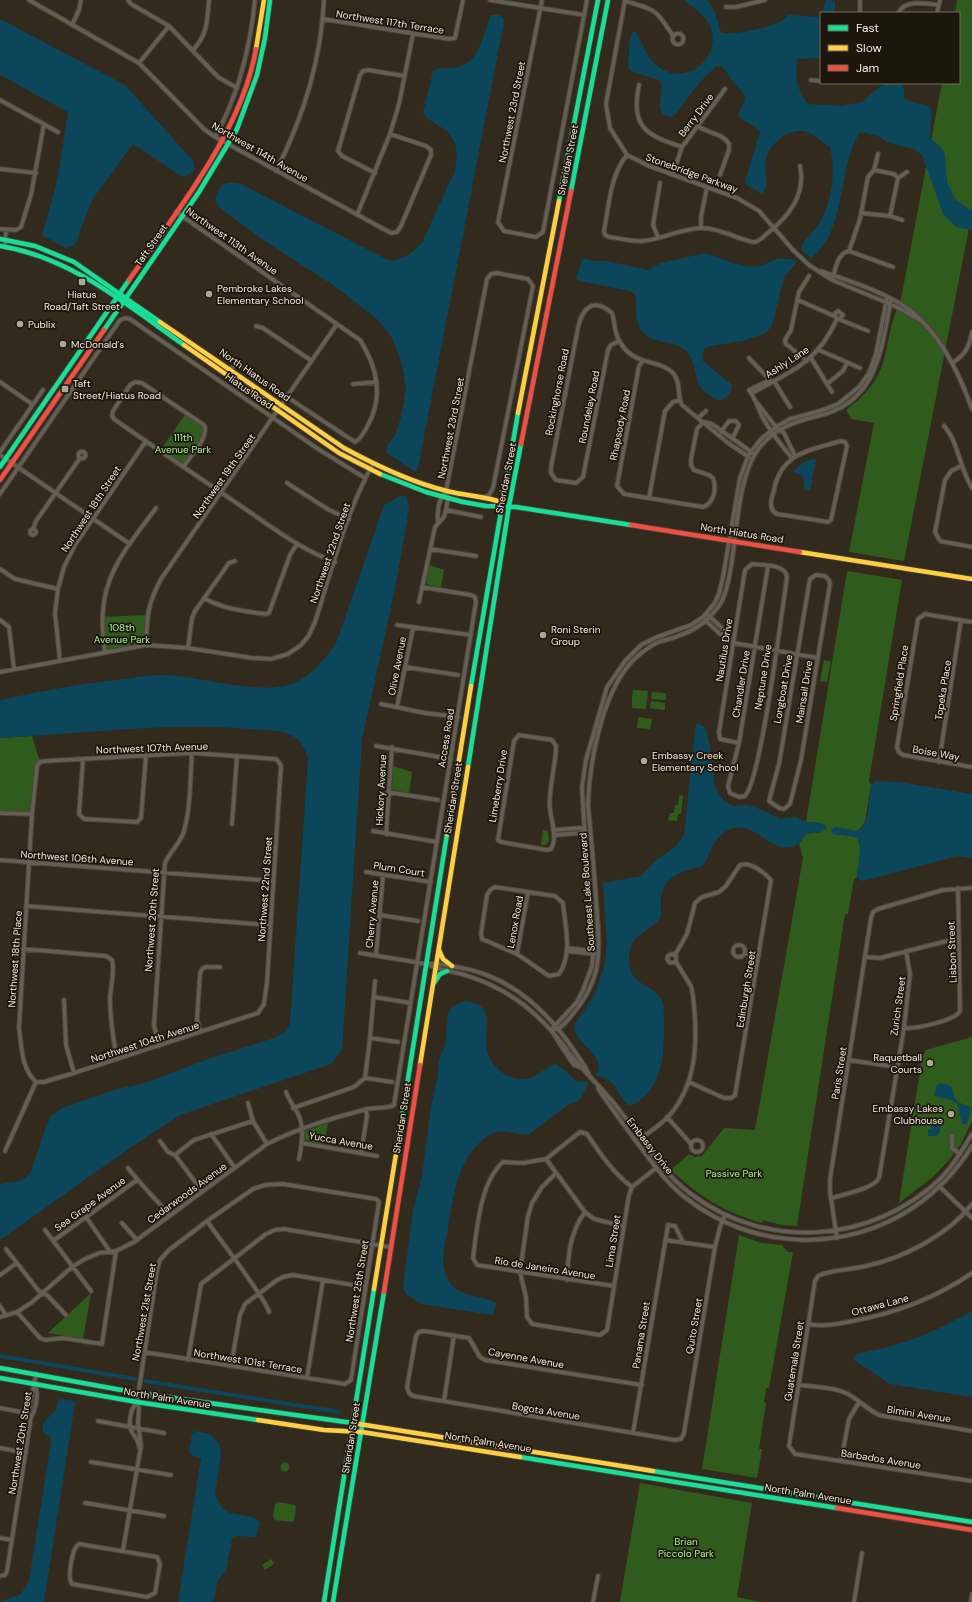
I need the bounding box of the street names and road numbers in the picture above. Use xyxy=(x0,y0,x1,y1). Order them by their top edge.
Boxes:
street label: Northwest 117th Terrace xyxy=(335,7,445,37)
street label: Northwest 23rd Street xyxy=(496,60,528,164)
street label: Berry Drive xyxy=(675,90,717,139)
street label: Northwest 114th Avenue xyxy=(209,119,311,185)
street label: Sheridan Street xyxy=(555,123,581,196)
street label: Stonebridge Parkway xyxy=(644,150,740,196)
street label: Northwest 113th Avenue xyxy=(184,204,281,278)
street label: Taft Street xyxy=(132,221,170,269)
street label: Ashly Lane xyxy=(762,343,812,381)
street label: North Hiatus Road xyxy=(217,346,293,404)
street label: Rockinghorse Road xyxy=(542,348,572,436)
street label: Roundelay Road xyxy=(576,369,602,445)
street label: Hiatus Road xyxy=(223,370,275,412)
street label: Northwest 23rd Street xyxy=(435,376,467,480)
street label: Rhapsody Road xyxy=(607,388,633,462)
street label: Northwest 19th Street xyxy=(190,431,258,521)
street label: Sheridan Street xyxy=(493,441,519,514)
street label: Northwest 18th Street xyxy=(58,463,124,555)
street label: Northwest 22nd Street xyxy=(307,501,353,605)
street label: North Hiatus Road xyxy=(700,520,784,546)
street label: Nautilus Drive xyxy=(713,617,735,682)
street label: Olive Avenue xyxy=(385,635,409,697)
street label: Neptune Drive xyxy=(751,643,775,711)
street label: Springfield Place xyxy=(887,644,911,722)
street label: Chandler Drive xyxy=(729,649,753,719)
street label: Longboat Drive xyxy=(771,653,796,725)
street label: Mainsail Drive xyxy=(793,659,815,724)
street label: Topeka Place xyxy=(932,659,954,721)
street label: Access Road xyxy=(435,708,457,768)
street label: Northwest 107th Avenue xyxy=(96,740,209,756)
street label: Boise Way xyxy=(911,742,961,764)
street label: Limeberry Drive xyxy=(486,748,510,823)
street label: Hickory Avenue xyxy=(373,754,389,826)
street label: Sheridan Street xyxy=(441,761,465,834)
street label: Southeast Lake Boulevard xyxy=(576,832,598,952)
street label: Northwest 22nd Street xyxy=(255,836,275,942)
street label: Northwest 106th Avenue xyxy=(20,848,134,868)
street label: Plum Court xyxy=(372,859,426,879)
street label: Northwest 20th Street xyxy=(142,868,162,972)
street label: Cherry Avenue xyxy=(363,879,381,949)
street label: Lenox Road xyxy=(504,895,526,949)
street label: Northwest 18th Place xyxy=(5,910,25,1008)
street label: Lisbon Street xyxy=(944,921,960,983)
street label: Edinburgh Street xyxy=(733,949,759,1029)
street label: Zurich Street xyxy=(887,975,909,1036)
street label: Northwest 104th Avenue xyxy=(89,1018,201,1066)
street label: Paris Street xyxy=(828,1046,850,1100)
street label: Sheridan Street xyxy=(390,1081,414,1154)
street label: Embassy Drive xyxy=(624,1115,676,1177)
street label: Yucca Avenue xyxy=(308,1129,374,1153)
street label: Cedarwoods Avenue xyxy=(145,1159,230,1226)
street label: Sea Grape Avenue xyxy=(52,1174,128,1234)
street label: Lima Street xyxy=(602,1214,624,1268)
street label: Northwest 25th Street xyxy=(343,1239,372,1343)
street label: Rio de Janeiro Avenue xyxy=(494,1254,597,1282)
street label: Northwest 21st Street xyxy=(129,1262,159,1362)
street label: Ottawa Lane xyxy=(850,1291,910,1319)
street label: Quito Street xyxy=(683,1297,705,1355)
street label: Panama Street xyxy=(629,1301,653,1369)
street label: Guatemala Street xyxy=(781,1320,807,1402)
street label: Cayenne Avenue xyxy=(487,1345,565,1371)
street label: Northwest 101st Terrace xyxy=(193,1346,304,1376)
street label: North Palm Avenue xyxy=(123,1385,212,1411)
street label: Northwest 20th Street xyxy=(5,1391,35,1495)
street label: Bogota Avenue xyxy=(511,1399,581,1423)
street label: Sheridan Street xyxy=(339,1401,363,1474)
street label: Bimini Avenue xyxy=(886,1403,952,1426)
street label: North Palm Avenue xyxy=(444,1429,533,1455)
street label: Barbados Avenue xyxy=(840,1446,922,1472)
street label: North Palm Avenue xyxy=(764,1481,853,1507)

